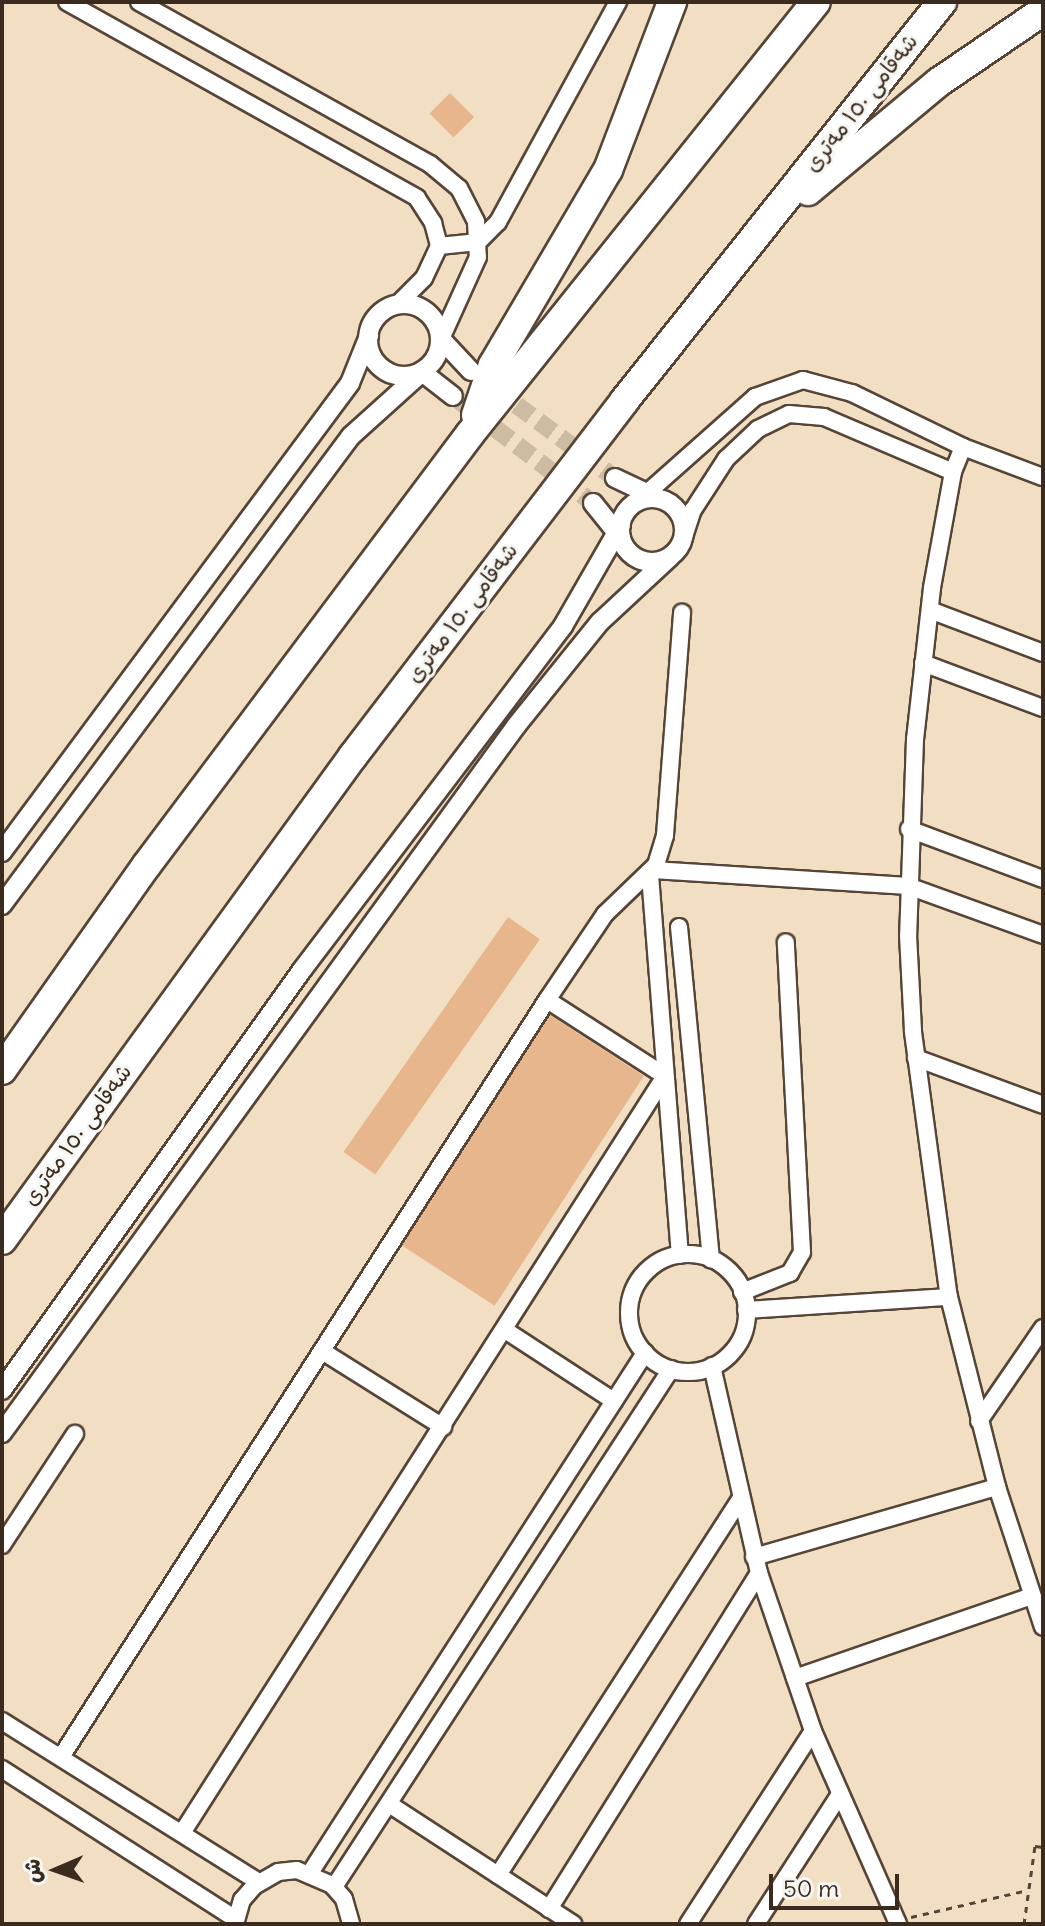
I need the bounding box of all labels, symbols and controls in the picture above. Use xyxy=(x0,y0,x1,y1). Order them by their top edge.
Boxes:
street label: شەقامی ١٥٠ مەتری xyxy=(799,29,923,177)
street label: شەقامی ١٥٠ مەتری xyxy=(401,538,523,688)
street label: شەقامی ١٥٠ مەتری xyxy=(17,1059,137,1211)
north arrow xyxy=(16,1830,96,1910)
text: ش xyxy=(18,1858,46,1883)
scale bar xyxy=(773,1858,903,1908)
text: 50 m xyxy=(783,1873,839,1903)

